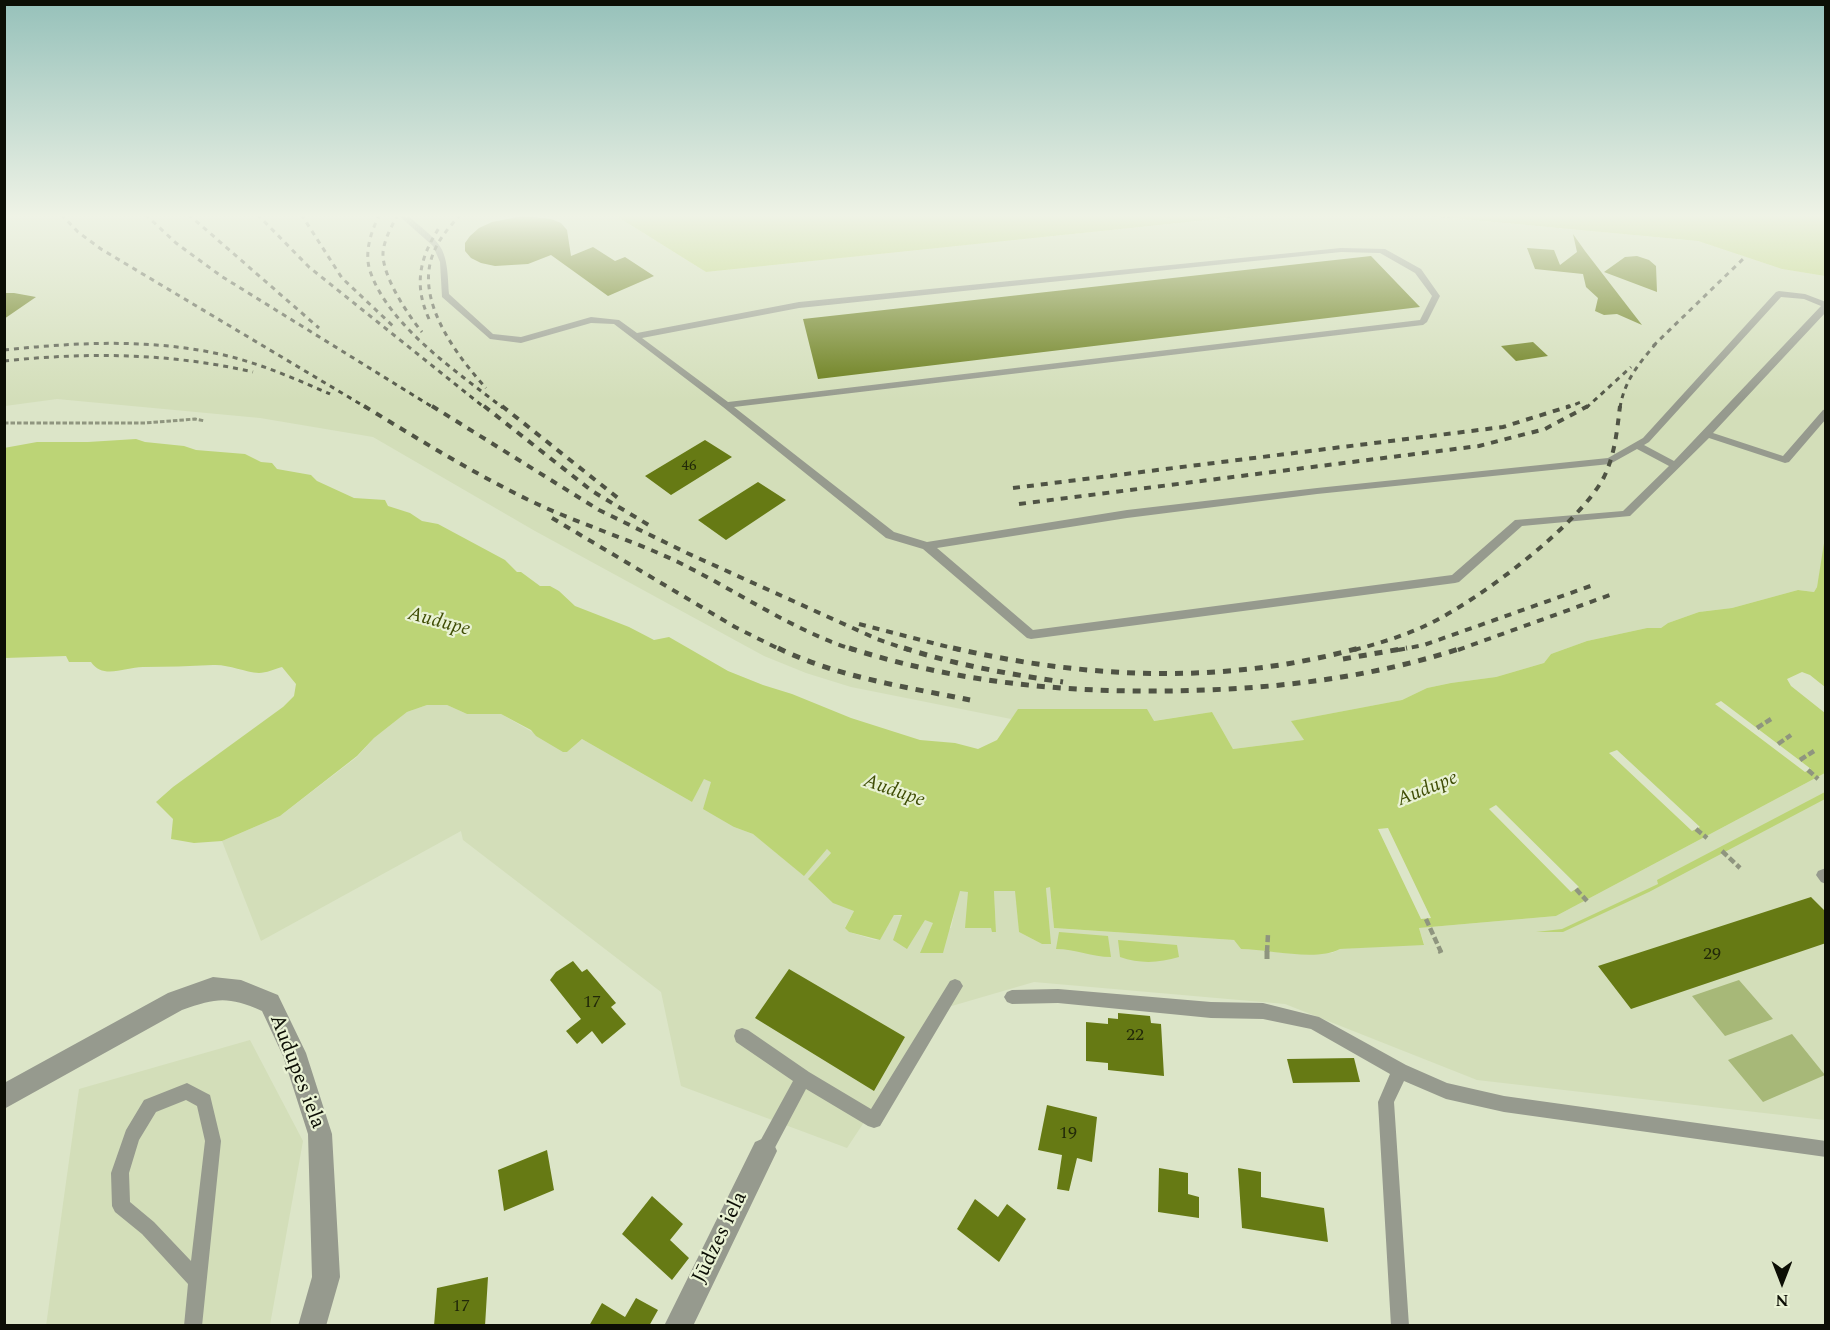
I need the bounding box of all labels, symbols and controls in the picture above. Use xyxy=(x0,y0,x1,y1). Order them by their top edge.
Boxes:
house number: 46 xyxy=(682,458,696,476)
water label: Audupe xyxy=(405,603,473,643)
water label: Audupe xyxy=(1394,767,1462,813)
water label: Audupe xyxy=(860,770,928,814)
house number: 29 xyxy=(1703,944,1721,966)
house number: 17 xyxy=(583,992,601,1014)
street label: Audupes iela xyxy=(263,1011,329,1133)
house number: 22 xyxy=(1126,1025,1144,1047)
house number: 19 xyxy=(1059,1123,1077,1145)
street label: Jūdzes iela xyxy=(688,1188,754,1288)
north arrow xyxy=(1752,1252,1812,1312)
text: N xyxy=(1775,1288,1789,1312)
house number: 17 xyxy=(452,1296,470,1318)

